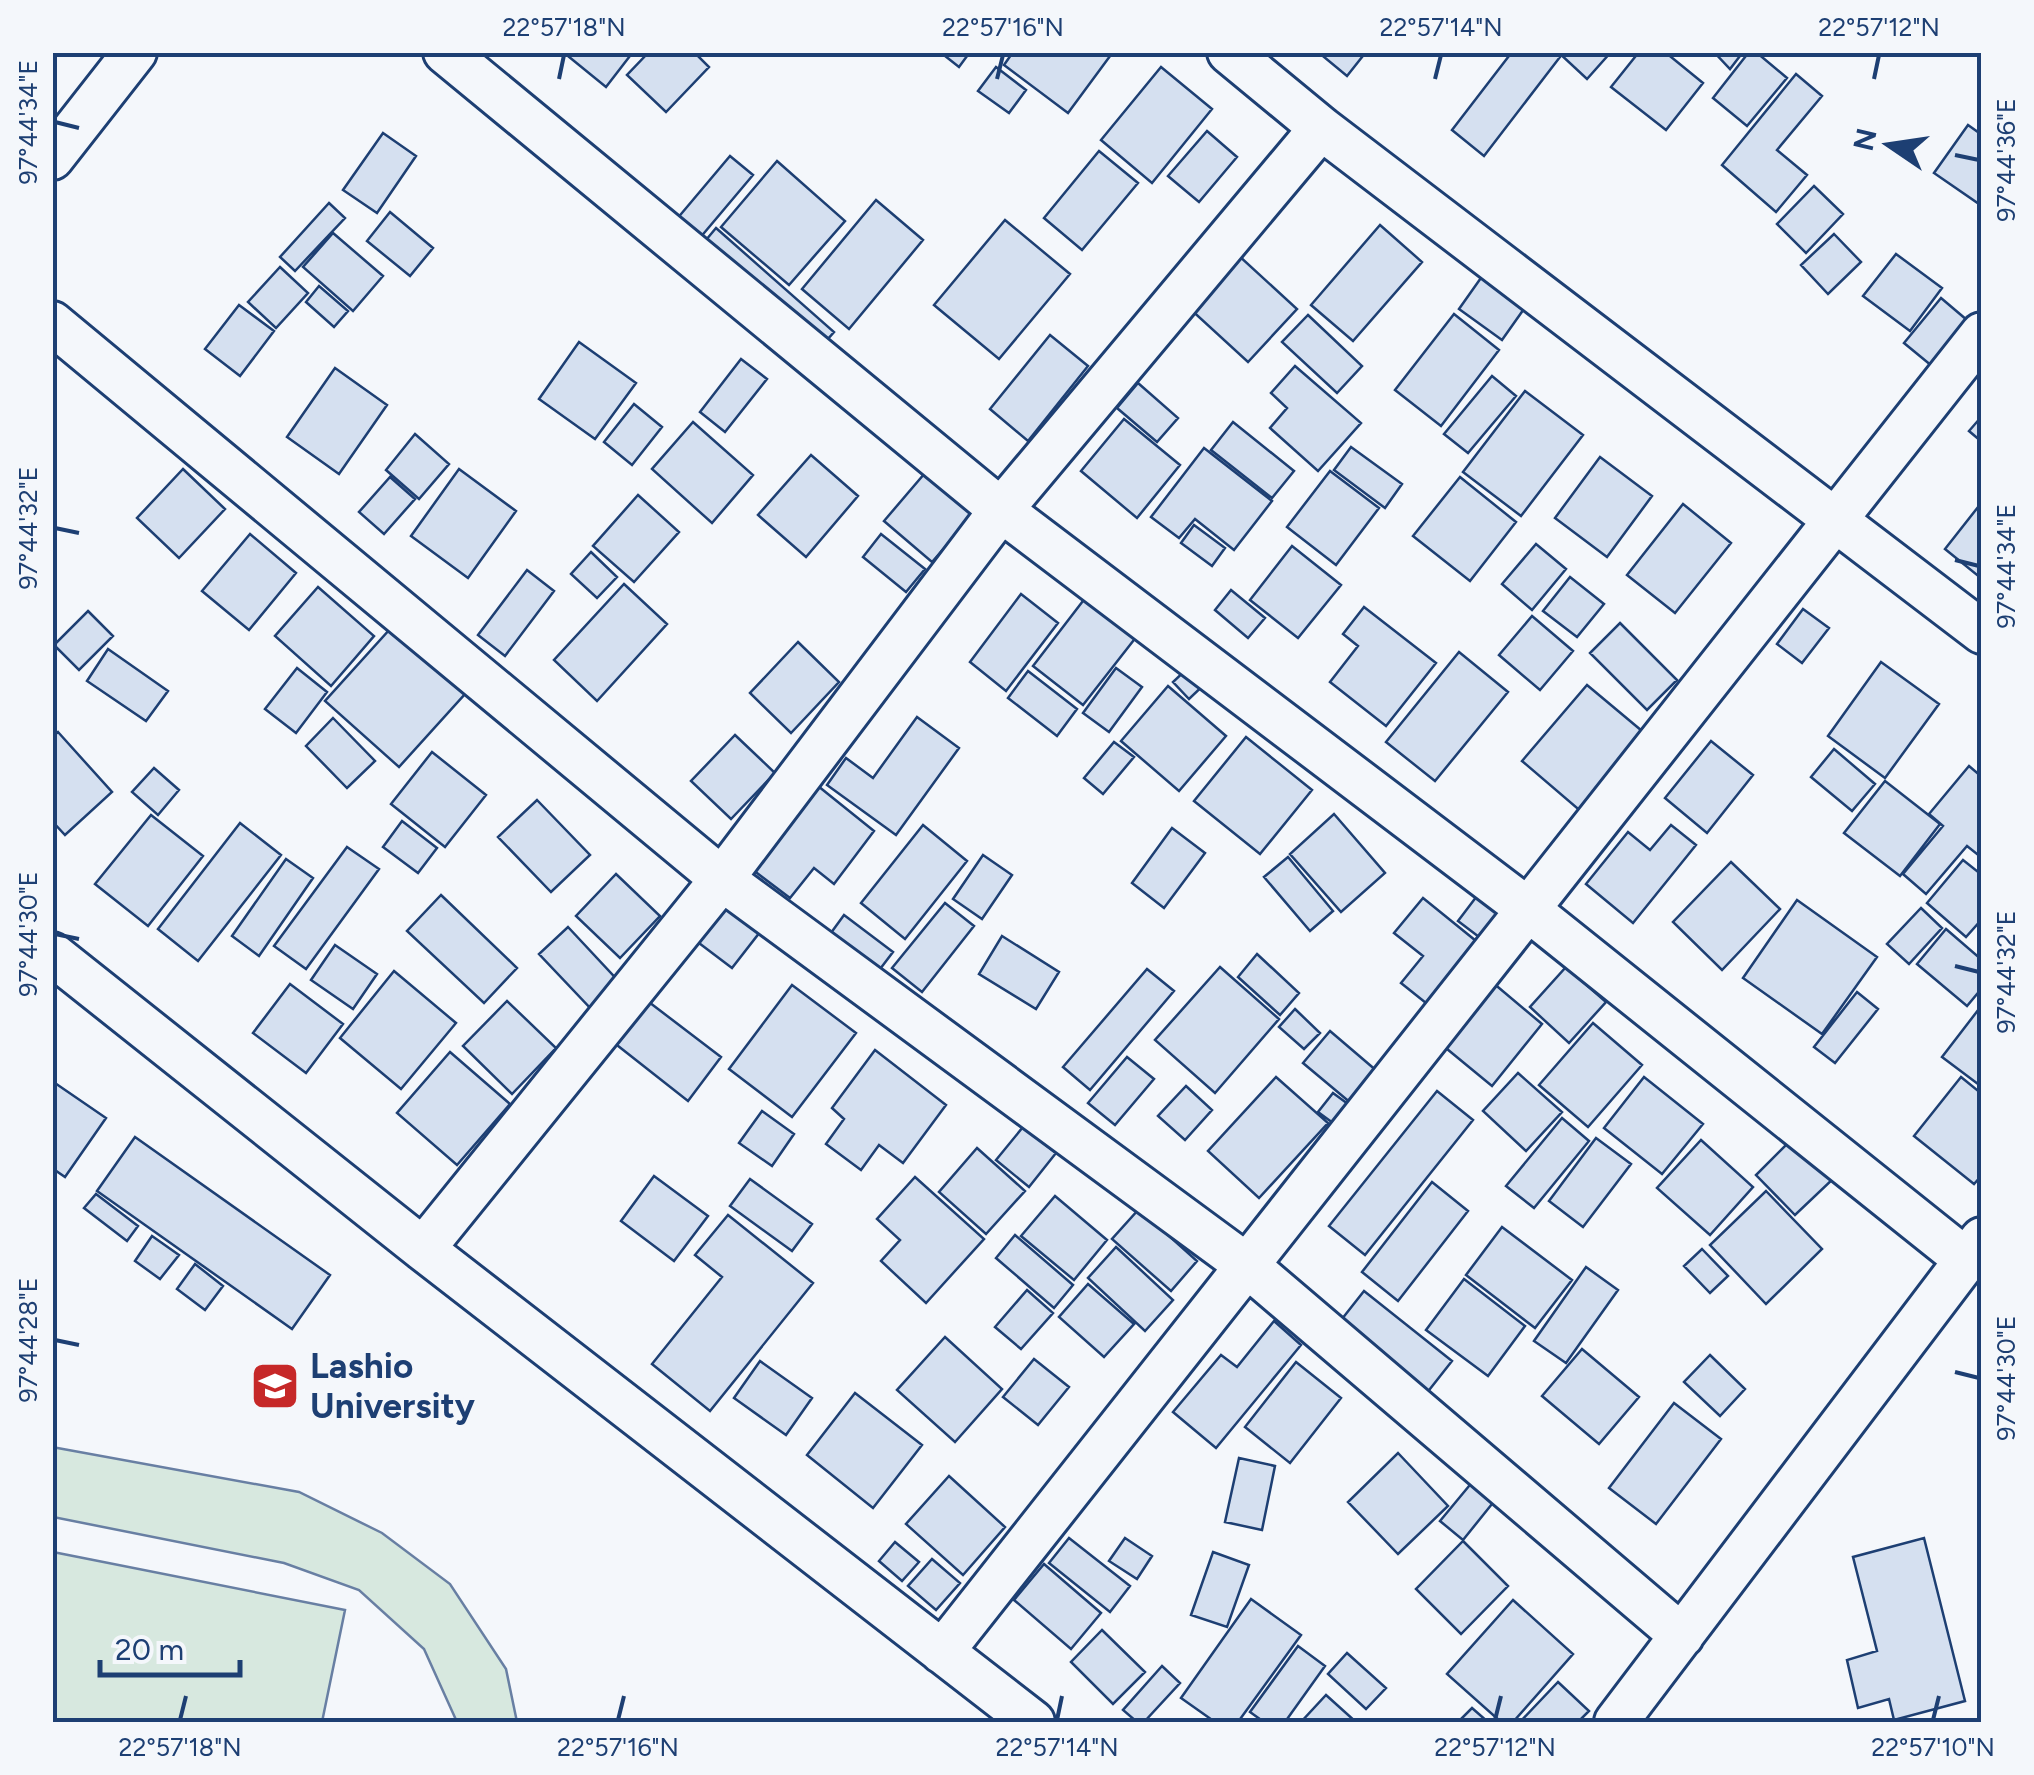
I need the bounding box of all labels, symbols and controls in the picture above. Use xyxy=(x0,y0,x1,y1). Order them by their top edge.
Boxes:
text: 22°57'18"N xyxy=(502,12,626,42)
text: 22°57'16"N xyxy=(942,12,1064,42)
text: 22°57'14"N xyxy=(1379,12,1503,42)
text: 22°57'12"N xyxy=(1818,12,1940,42)
text: 97°44'34"E xyxy=(13,60,43,184)
north arrow xyxy=(1839,95,1939,195)
text: 97°44'36"E xyxy=(1991,98,2021,222)
text: N xyxy=(1846,125,1884,154)
text: 97°44'32"E xyxy=(13,466,43,590)
text: 97°44'34"E xyxy=(1991,504,2021,628)
text: 97°44'30"E xyxy=(13,871,43,997)
text: 97°44'32"E xyxy=(1991,910,2021,1034)
text: 97°44'28"E xyxy=(13,1278,43,1402)
text: 97°44'30"E xyxy=(1991,1315,2021,1441)
place label: Lashio University xyxy=(310,1345,476,1427)
school or university icon: Lashio University xyxy=(249,1360,301,1412)
scale bar xyxy=(100,1615,240,1677)
text: 20 m xyxy=(115,1631,184,1668)
text: 22°57'18"N xyxy=(118,1732,242,1762)
text: 22°57'16"N xyxy=(557,1732,679,1762)
text: 22°57'14"N xyxy=(995,1732,1119,1762)
text: 22°57'12"N xyxy=(1434,1732,1556,1762)
text: 22°57'10"N xyxy=(1871,1732,1995,1762)

